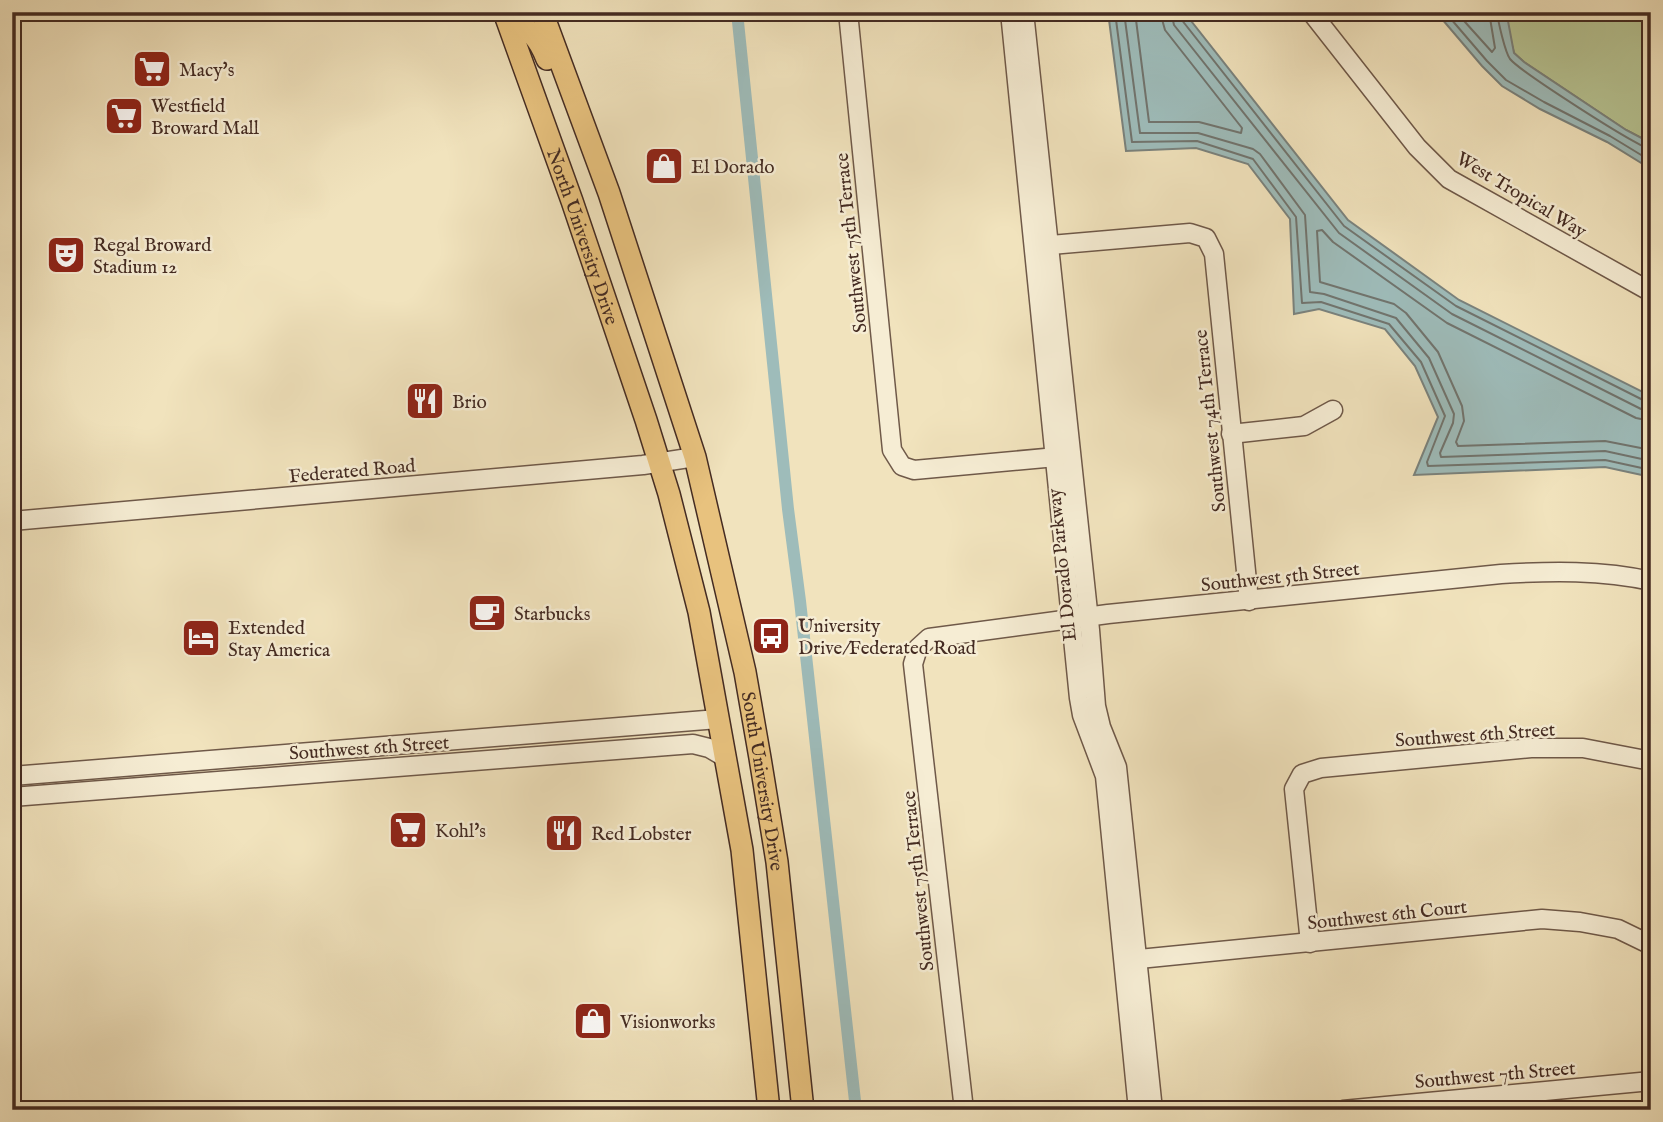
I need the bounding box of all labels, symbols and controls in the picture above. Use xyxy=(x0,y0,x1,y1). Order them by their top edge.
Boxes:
supermarket icon: Macy's xyxy=(131,48,173,90)
place label: Macy's xyxy=(179,59,234,83)
supermarket icon: Westfield Broward Mall xyxy=(103,95,145,137)
place label: Westfield Broward Mall xyxy=(151,95,260,141)
shop icon: El Dorado xyxy=(643,145,685,187)
street label: North University Drive xyxy=(540,146,623,328)
street label: West Tropical Way xyxy=(1451,147,1591,244)
street label: Southwest 75th Terrace xyxy=(831,151,873,334)
place label: El Dorado xyxy=(691,156,775,180)
theatre icon: Regal Broward Stadium 12 xyxy=(45,234,87,276)
place label: Regal Broward Stadium 12 xyxy=(93,234,212,280)
street label: Southwest 74th Terrace xyxy=(1189,328,1233,513)
restaurant icon: Brio xyxy=(404,380,446,422)
place label: Brio xyxy=(452,391,487,415)
street label: Federated Road xyxy=(288,454,417,489)
street label: El Dorado Parkway xyxy=(1043,487,1083,642)
street label: Southwest 5th Street xyxy=(1200,558,1361,598)
cafe icon: Starbucks xyxy=(466,592,508,634)
place label: Starbucks xyxy=(514,603,590,627)
bus stop icon: University Drive/Federated Road xyxy=(750,615,792,657)
place label: University Drive/Federated Road xyxy=(798,615,977,661)
hotel icon: Extended Stay America xyxy=(180,617,222,659)
place label: Extended Stay America xyxy=(228,617,331,663)
street label: South University Drive xyxy=(735,690,788,872)
street label: Southwest 6th Street xyxy=(1394,718,1557,754)
street label: Southwest 6th Street xyxy=(288,731,451,767)
street label: Southwest 75th Terrace xyxy=(898,789,940,972)
supermarket icon: Kohl's xyxy=(387,809,429,851)
restaurant icon: Red Lobster xyxy=(543,812,585,854)
place label: Kohl's xyxy=(435,820,486,844)
place label: Red Lobster xyxy=(591,823,691,847)
street label: Southwest 6th Court xyxy=(1306,896,1469,936)
shop icon: Visionworks xyxy=(572,1000,614,1042)
place label: Visionworks xyxy=(619,1011,716,1035)
street label: Southwest 7th Street xyxy=(1414,1057,1577,1095)

